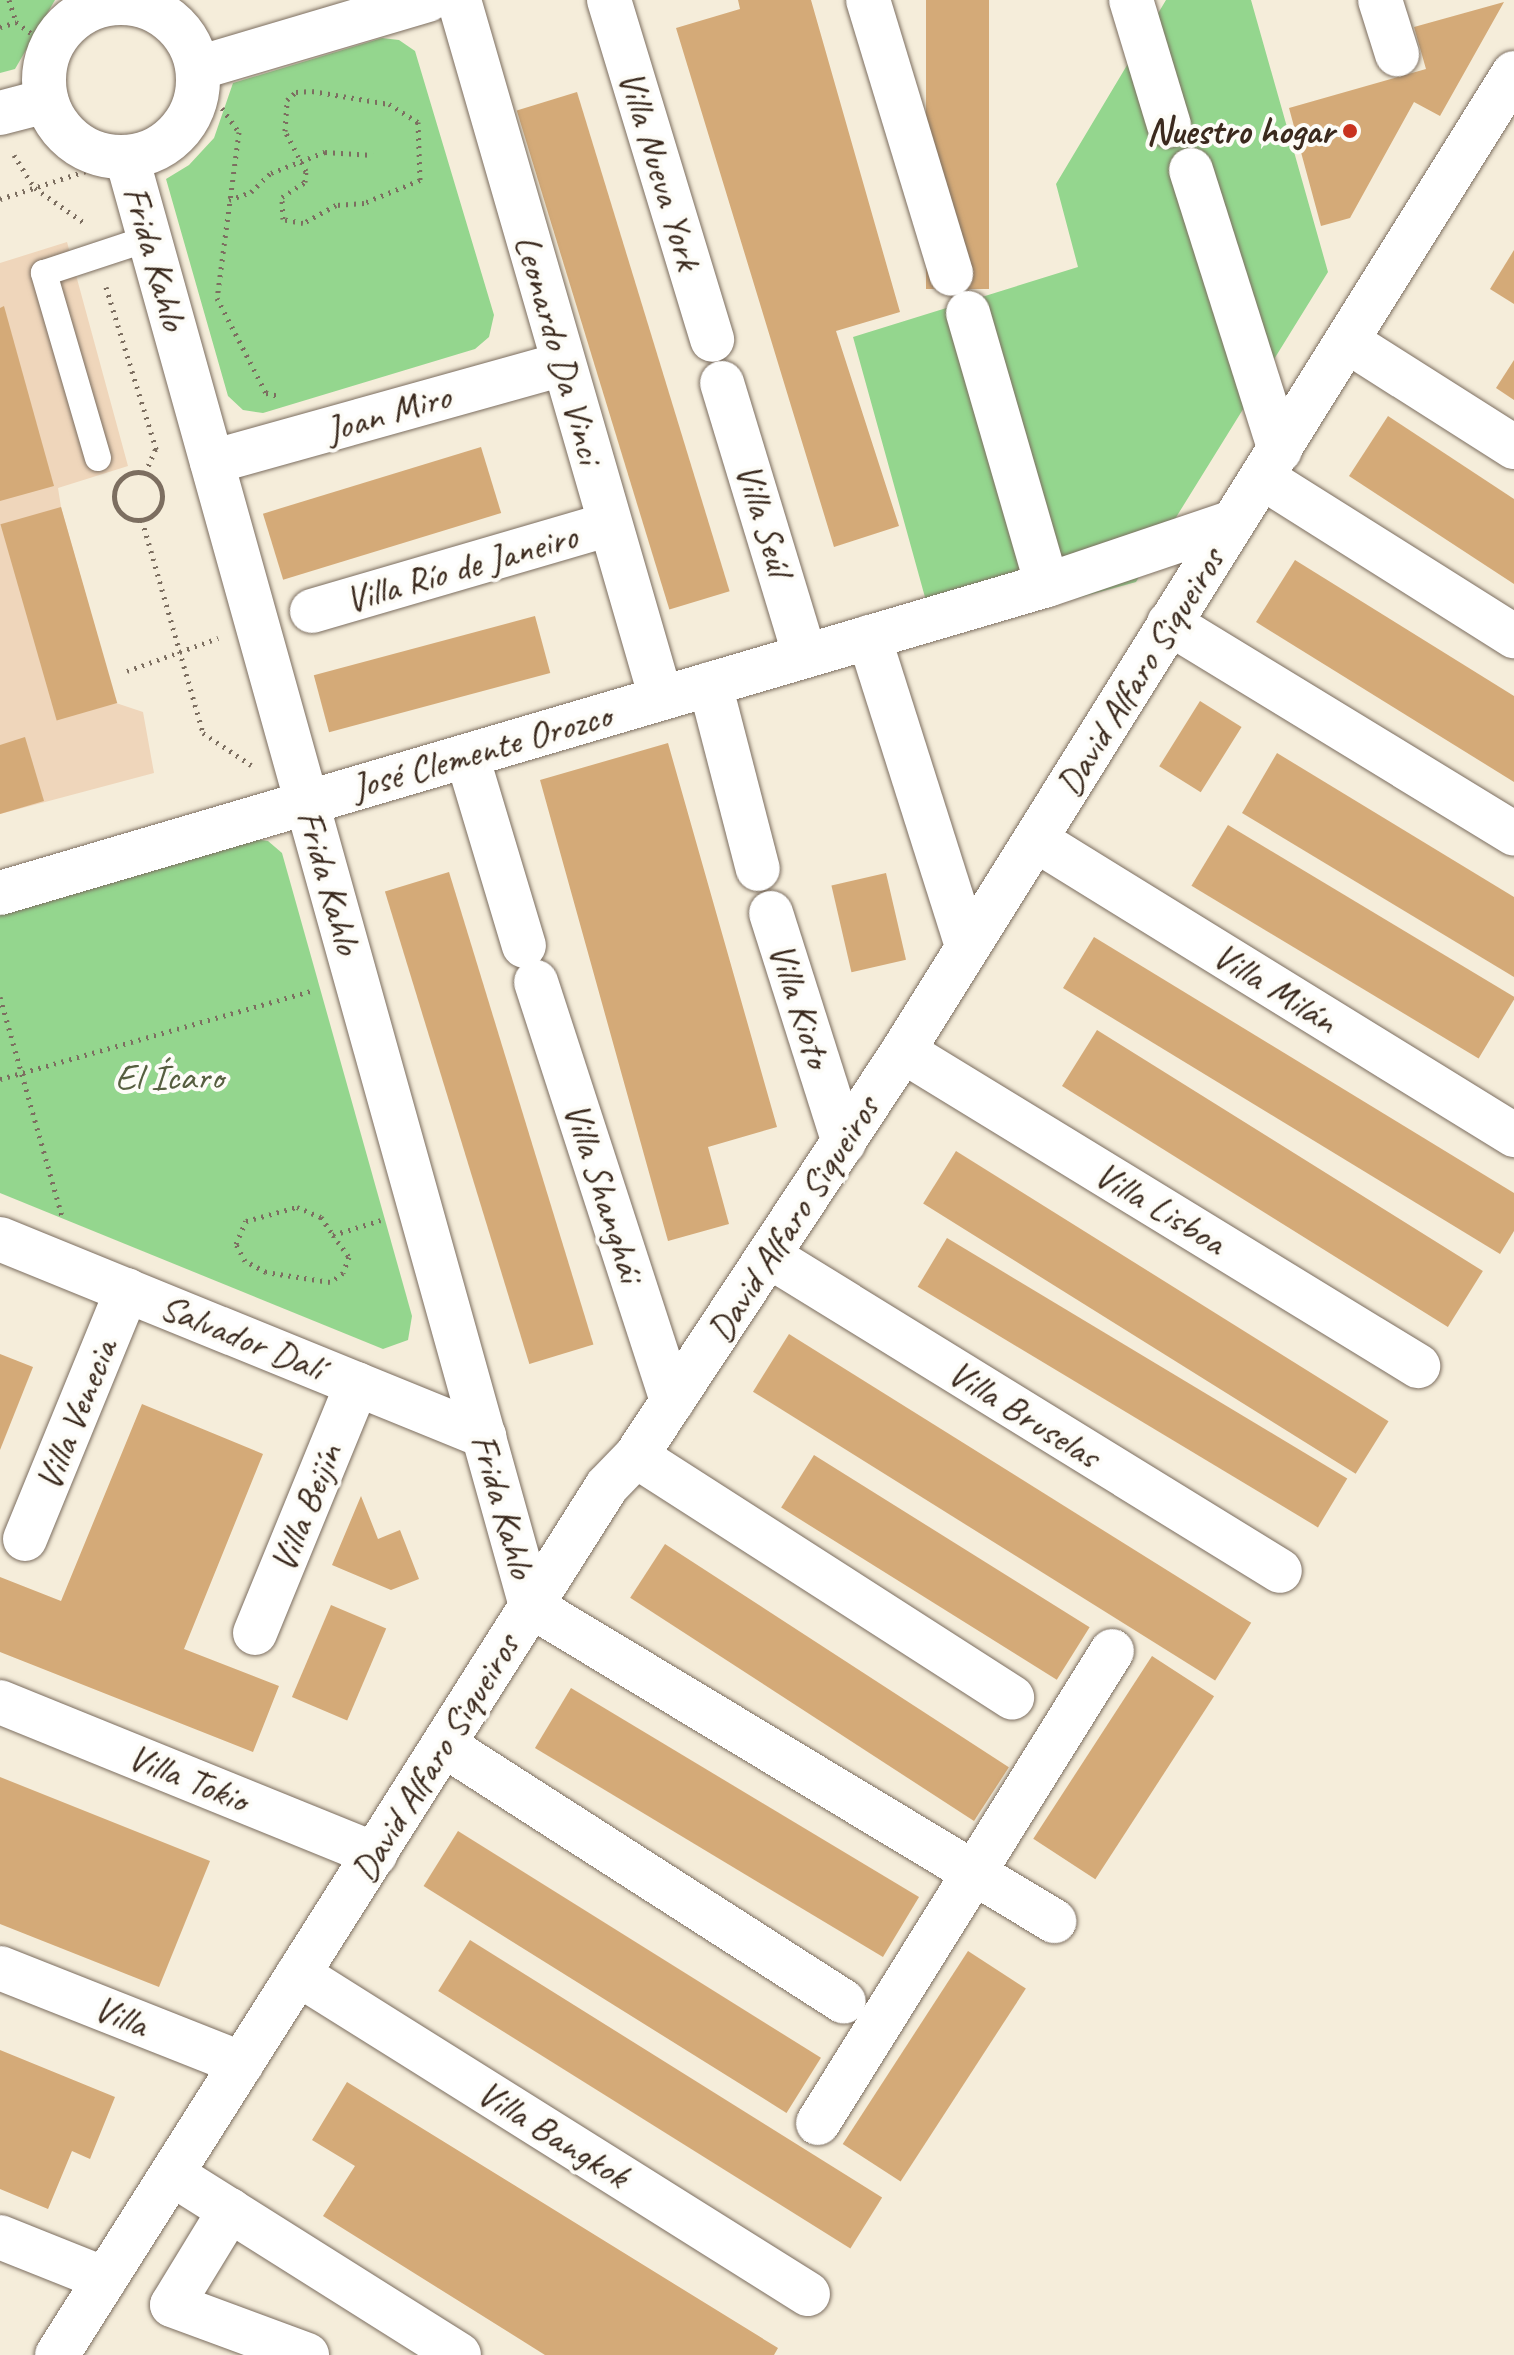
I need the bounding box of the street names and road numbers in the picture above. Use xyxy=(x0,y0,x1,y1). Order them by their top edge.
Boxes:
street label: Villa Nueva York xyxy=(608,64,712,276)
street label: Frida Kahlo xyxy=(113,180,197,336)
street label: Leonardo Da Vinci xyxy=(504,229,614,469)
street label: Joan Miro xyxy=(320,373,456,453)
street label: Villa Seúl xyxy=(726,458,802,580)
street label: Villa Río de Janeiro xyxy=(339,513,583,623)
street label: David Alfaro Siqueiros xyxy=(1045,539,1235,805)
street label: José Clemente Orozco xyxy=(346,692,616,810)
street label: Frida Kahlo xyxy=(287,804,371,960)
street label: Villa Milán xyxy=(1204,932,1346,1044)
street label: Villa Kioto xyxy=(758,937,842,1073)
street label: David Alfaro Siqueiros xyxy=(696,1087,890,1351)
street label: Villa Shanghái xyxy=(553,1095,655,1289)
street label: Villa Lisboa xyxy=(1086,1151,1234,1265)
street label: Salvador Dalí xyxy=(154,1284,330,1390)
street label: Villa Venecia xyxy=(25,1333,127,1497)
street label: Villa Bruselas xyxy=(940,1349,1108,1479)
street label: Frida Kahlo xyxy=(461,1428,545,1584)
street label: Villa Beijín xyxy=(260,1437,352,1579)
street label: David Alfaro Siqueiros xyxy=(340,1625,530,1891)
street label: Villa Tokio xyxy=(122,1733,254,1823)
street label: Villa xyxy=(88,1985,154,2047)
street label: Villa Bangkok xyxy=(468,2069,638,2199)

